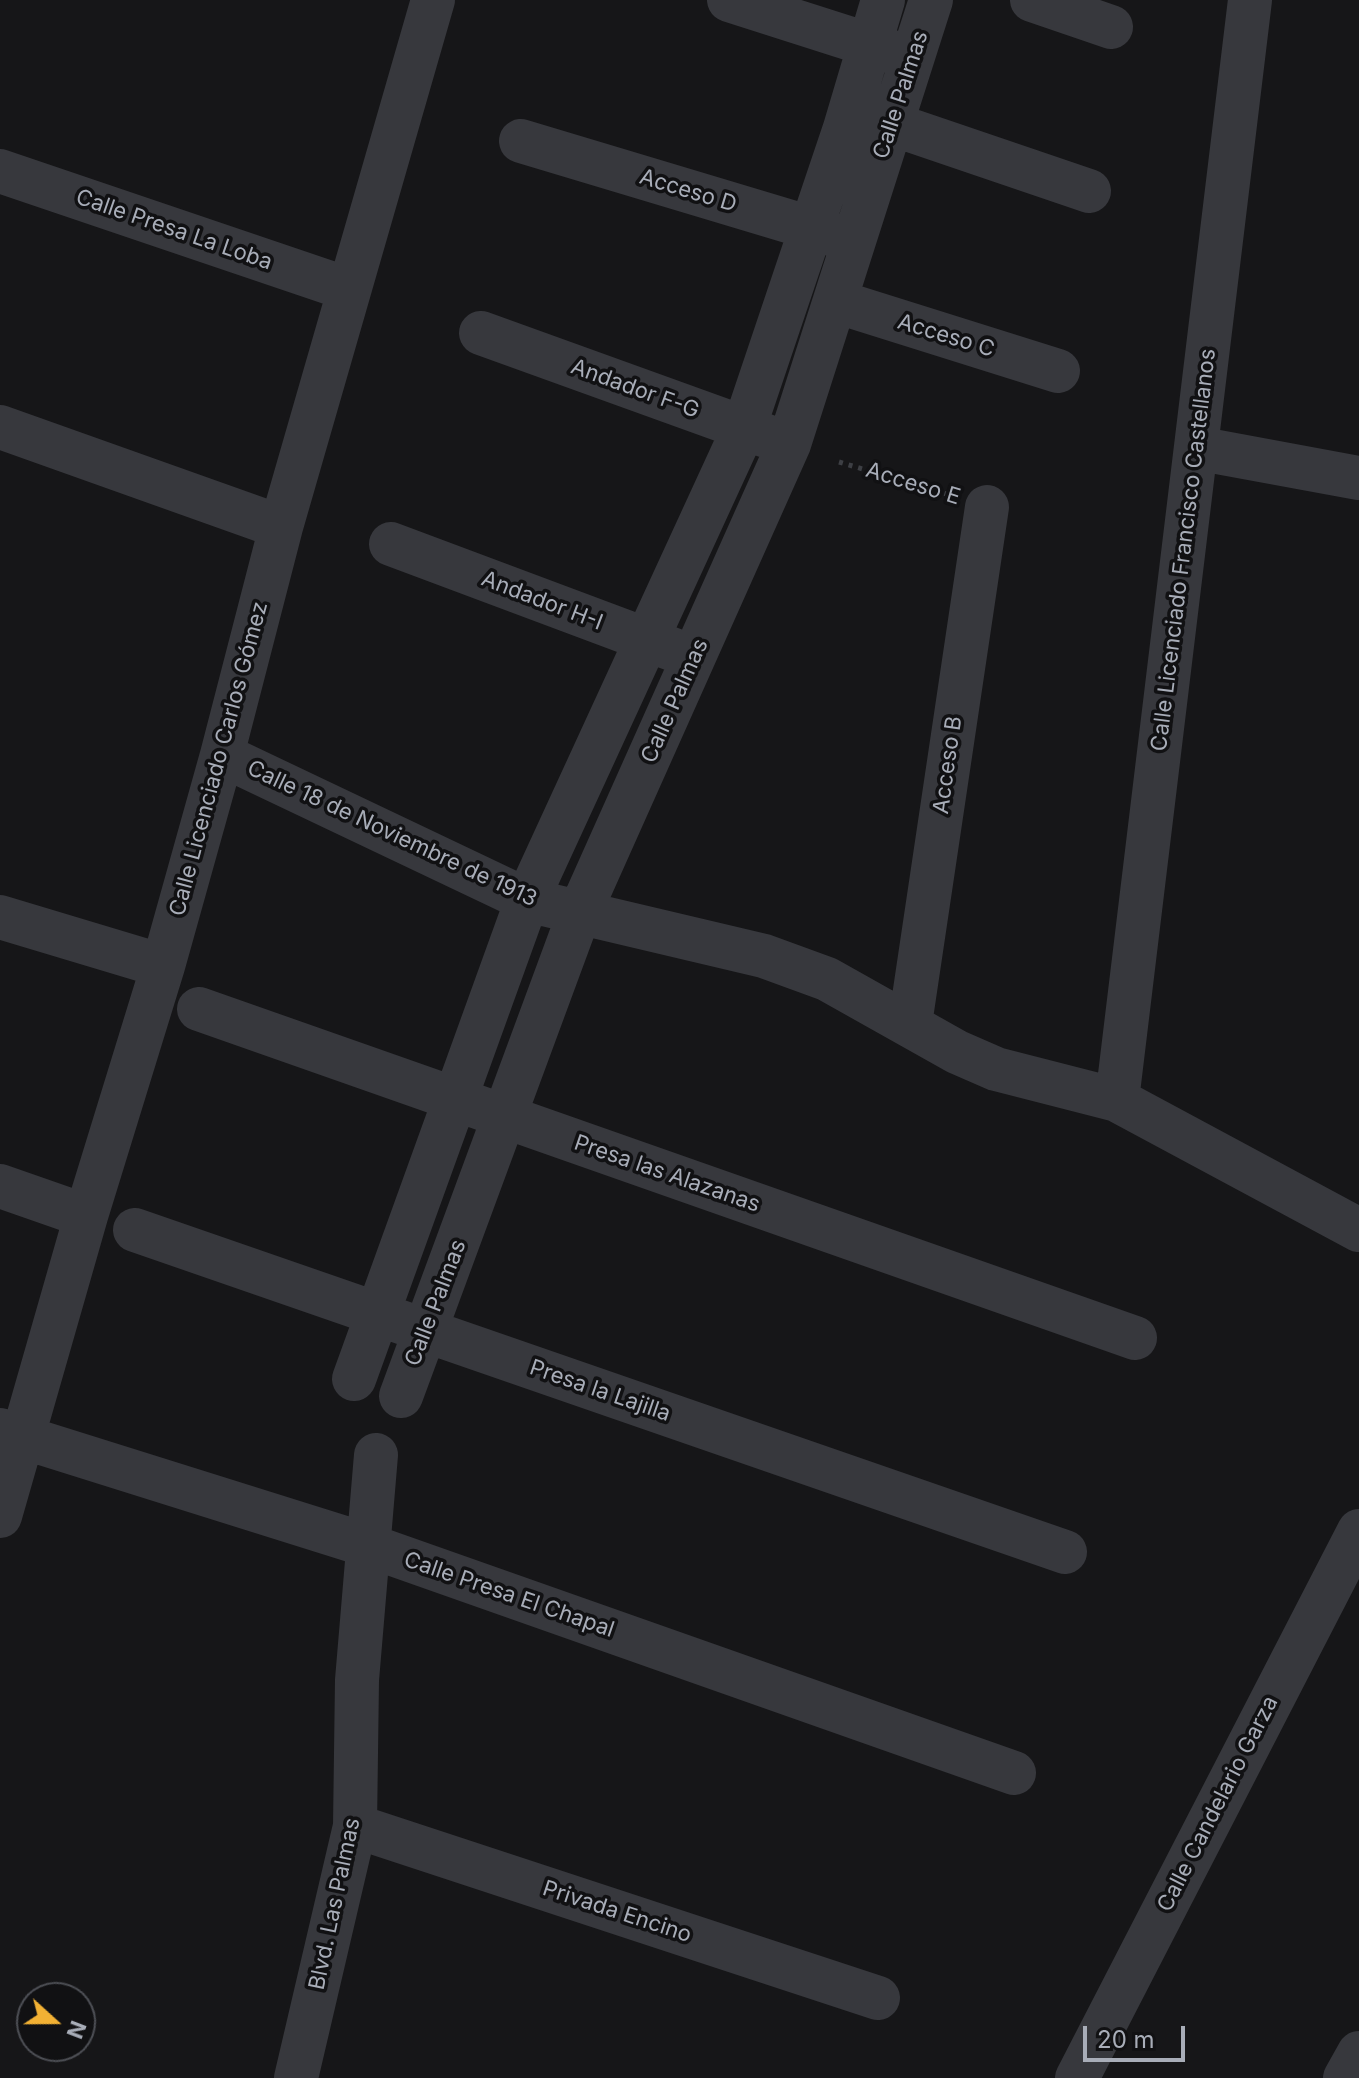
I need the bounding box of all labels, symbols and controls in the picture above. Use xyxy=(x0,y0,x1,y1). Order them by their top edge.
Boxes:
street label: Calle Palmas xyxy=(868,28,934,162)
street label: Acceso D xyxy=(636,164,740,218)
street label: Calle Presa La Loba xyxy=(72,184,276,276)
street label: Acceso C xyxy=(894,309,998,363)
street label: Calle Licenciado Francisco Castellanos xyxy=(1146,347,1222,753)
street label: Andador F-G xyxy=(567,354,703,424)
street label: Acceso E xyxy=(863,457,963,511)
street label: Andador H-I xyxy=(478,566,606,636)
street label: Calle Licenciado Carlos Gómez xyxy=(164,599,274,919)
street label: Calle Palmas xyxy=(636,635,714,767)
street label: Acceso B xyxy=(928,714,968,816)
street label: Calle 18 de Noviembre de 1913 xyxy=(243,755,541,913)
street label: Presa las Alazanas xyxy=(571,1130,763,1218)
street label: Calle Palmas xyxy=(400,1236,472,1370)
street label: Presa la Lajilla xyxy=(526,1355,674,1427)
street label: Calle Presa El Chapal xyxy=(400,1547,618,1643)
street label: Calle Candelario Garza xyxy=(1152,1692,1284,1916)
street label: Blvd. Las Palmas xyxy=(304,1816,366,1992)
street label: Privada Encino xyxy=(539,1876,695,1948)
north arrow xyxy=(16,1982,96,2062)
scale bar xyxy=(1087,2010,1189,2060)
text: N xyxy=(61,2017,92,2042)
text: 20 m xyxy=(1097,2025,1155,2054)

